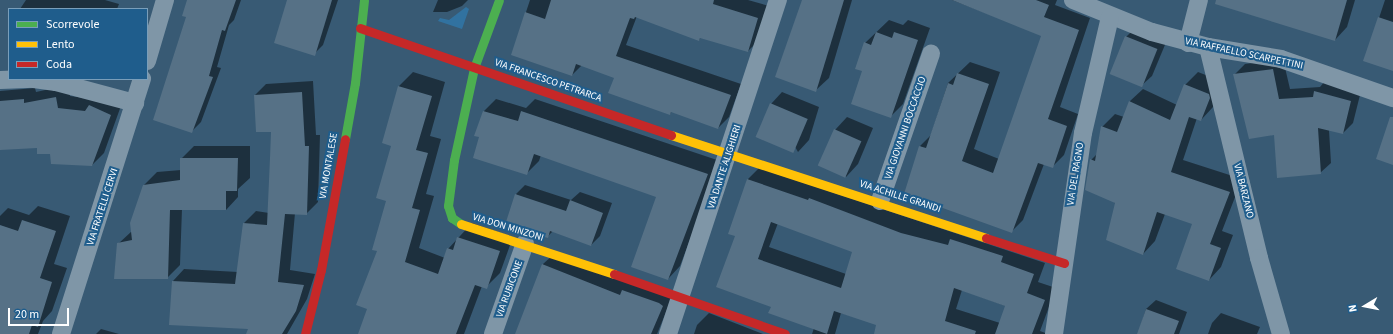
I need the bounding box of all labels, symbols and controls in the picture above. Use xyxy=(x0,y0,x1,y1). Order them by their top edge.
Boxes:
legend xyxy=(8,8,148,80)
text: Scorrevole xyxy=(46,16,99,33)
text: Lento xyxy=(46,36,75,53)
street label: VIA RAFFAELLO SCARPETTINI xyxy=(1184,36,1304,72)
text: Coda xyxy=(46,56,72,73)
street label: VIA FRANCESCO PETRARCA xyxy=(493,57,603,105)
street label: VIA GIOVANNI BOCCACCIO xyxy=(883,75,929,181)
street label: VIA DANTE ALIGHIERI xyxy=(706,123,744,211)
street label: VIA MONTALESE xyxy=(317,132,341,200)
street label: VIA DEL RAGNO xyxy=(1065,142,1087,206)
street label: VIA BARZANO xyxy=(1230,162,1256,220)
street label: VIA FRATELLI CERVI xyxy=(85,167,121,247)
street label: VIA ACHILLE GRANDI xyxy=(858,178,942,216)
street label: VIA DON MINZONI xyxy=(471,211,545,245)
street label: VIA RUBICONE xyxy=(494,259,526,319)
north arrow xyxy=(1345,286,1385,326)
scale bar xyxy=(10,300,71,326)
text: N xyxy=(1345,303,1361,313)
text: 20 m xyxy=(15,306,39,323)

